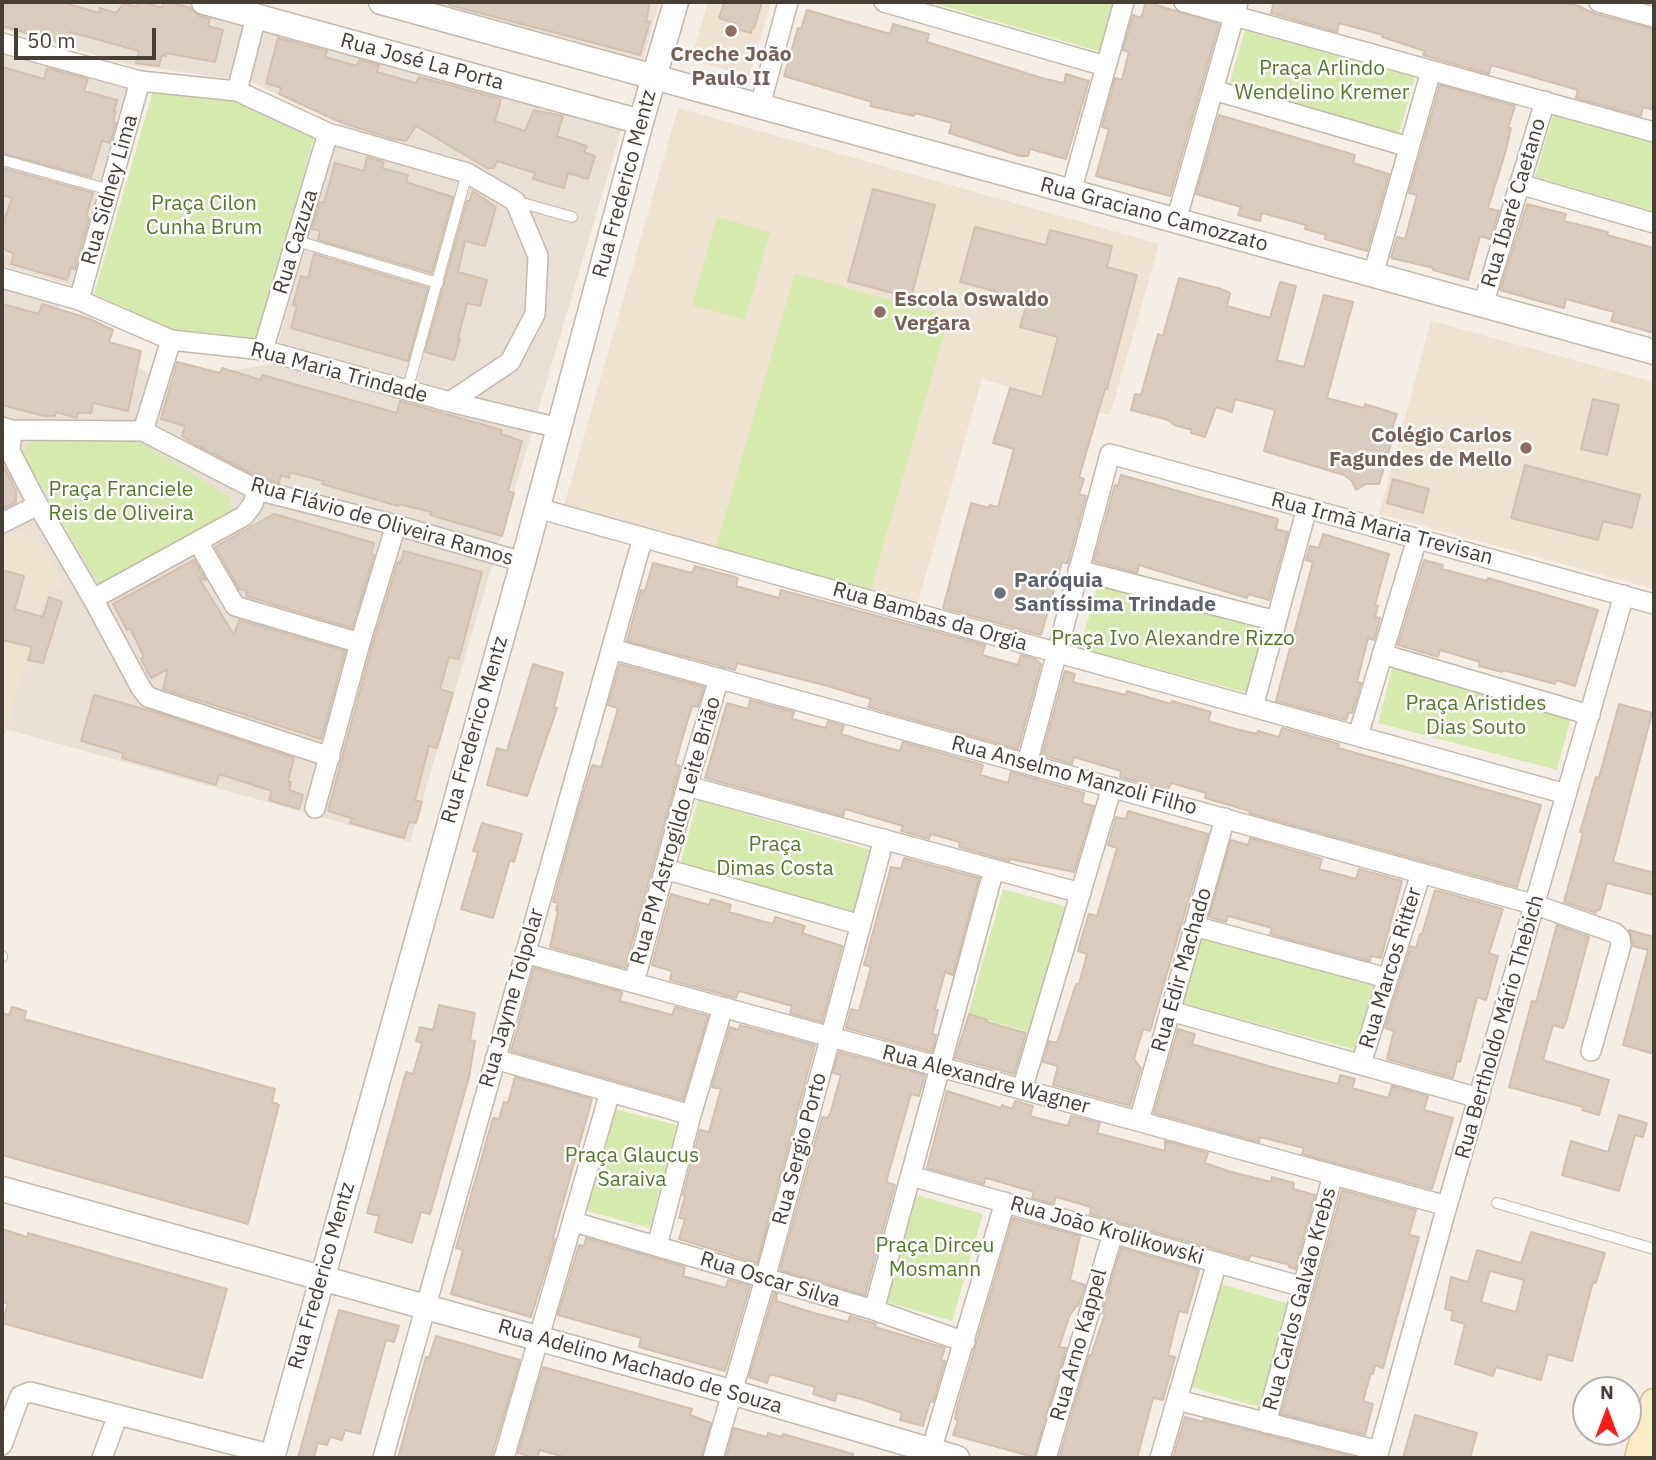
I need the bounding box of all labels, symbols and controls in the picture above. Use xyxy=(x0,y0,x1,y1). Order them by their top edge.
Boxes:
scale bar xyxy=(18,14,159,58)
marker: Creche João Paulo II xyxy=(723,23,739,39)
text: 50 m xyxy=(27,26,76,54)
street label: Rua José La Porta xyxy=(338,28,506,96)
place label: Creche João Paulo II xyxy=(670,42,792,92)
park label: Praça Arlindo Wendelino Kremer xyxy=(1235,56,1409,106)
street label: Rua Frederico Mentz xyxy=(588,87,662,281)
street label: Rua Sidney Lima xyxy=(76,112,144,268)
street label: Rua Ibaré Caetano xyxy=(1476,115,1552,291)
street label: Rua Graciano Camozzato xyxy=(1037,172,1271,258)
street label: Rua Cazuza xyxy=(268,186,324,298)
park label: Praça Cilon Cunha Brum xyxy=(146,191,262,241)
place label: Escola Oswaldo Vergara xyxy=(894,287,1049,337)
marker: Escola Oswaldo Vergara xyxy=(872,304,888,320)
street label: Rua Maria Trindade xyxy=(248,337,430,409)
place label: Colégio Carlos Fagundes de Mello xyxy=(1329,423,1512,473)
marker: Colégio Carlos Fagundes de Mello xyxy=(1518,440,1534,456)
street label: Rua Flávio de Oliveira Ramos xyxy=(248,472,516,572)
park label: Praça Franciele Reis de Oliveira xyxy=(48,477,194,527)
street label: Rua Irmã Maria Trevisan xyxy=(1268,487,1496,571)
place label: Paróquia Santíssima Trindade xyxy=(1014,568,1216,618)
street label: Rua Bambas da Orgia xyxy=(830,577,1030,657)
marker: Paróquia Santíssima Trindade xyxy=(992,585,1008,601)
park label: Praça Ivo Alexandre Rizzo xyxy=(1051,626,1295,652)
street label: Rua Frederico Mentz xyxy=(436,634,514,826)
park label: Praça Aristides Dias Souto xyxy=(1405,691,1547,741)
street label: Rua PM Astrogildo Leite Brião xyxy=(626,694,726,968)
street label: Rua Anselmo Manzoli Filho xyxy=(948,731,1200,821)
park label: Praça Dimas Costa xyxy=(716,832,834,882)
street label: Rua Marcos Ritter xyxy=(1355,884,1427,1052)
street label: Rua Edir Machado xyxy=(1147,885,1217,1055)
street label: Rua Bertholdo Mário Thebich xyxy=(1450,892,1550,1162)
street label: Rua Jayme Tolpolar xyxy=(474,905,550,1091)
street label: Rua Alexandre Wagner xyxy=(879,1040,1093,1120)
street label: Rua Sergio Porto xyxy=(768,1070,832,1228)
park label: Praça Glaucus Saraiva xyxy=(565,1143,699,1193)
street label: Rua Frederico Mentz xyxy=(283,1180,361,1372)
street label: Rua Carlos Galvão Krebs xyxy=(1258,1185,1342,1413)
street label: Rua João Krolikowski xyxy=(1007,1191,1207,1271)
park label: Praça Dirceu Mosmann xyxy=(876,1233,994,1283)
street label: Rua Oscar Silva xyxy=(697,1247,843,1313)
street label: Rua Arno Kappel xyxy=(1045,1266,1113,1424)
street label: Rua Adelino Machado de Souza xyxy=(495,1314,785,1420)
north arrow xyxy=(1572,1376,1642,1446)
text: N xyxy=(1600,1380,1614,1404)

